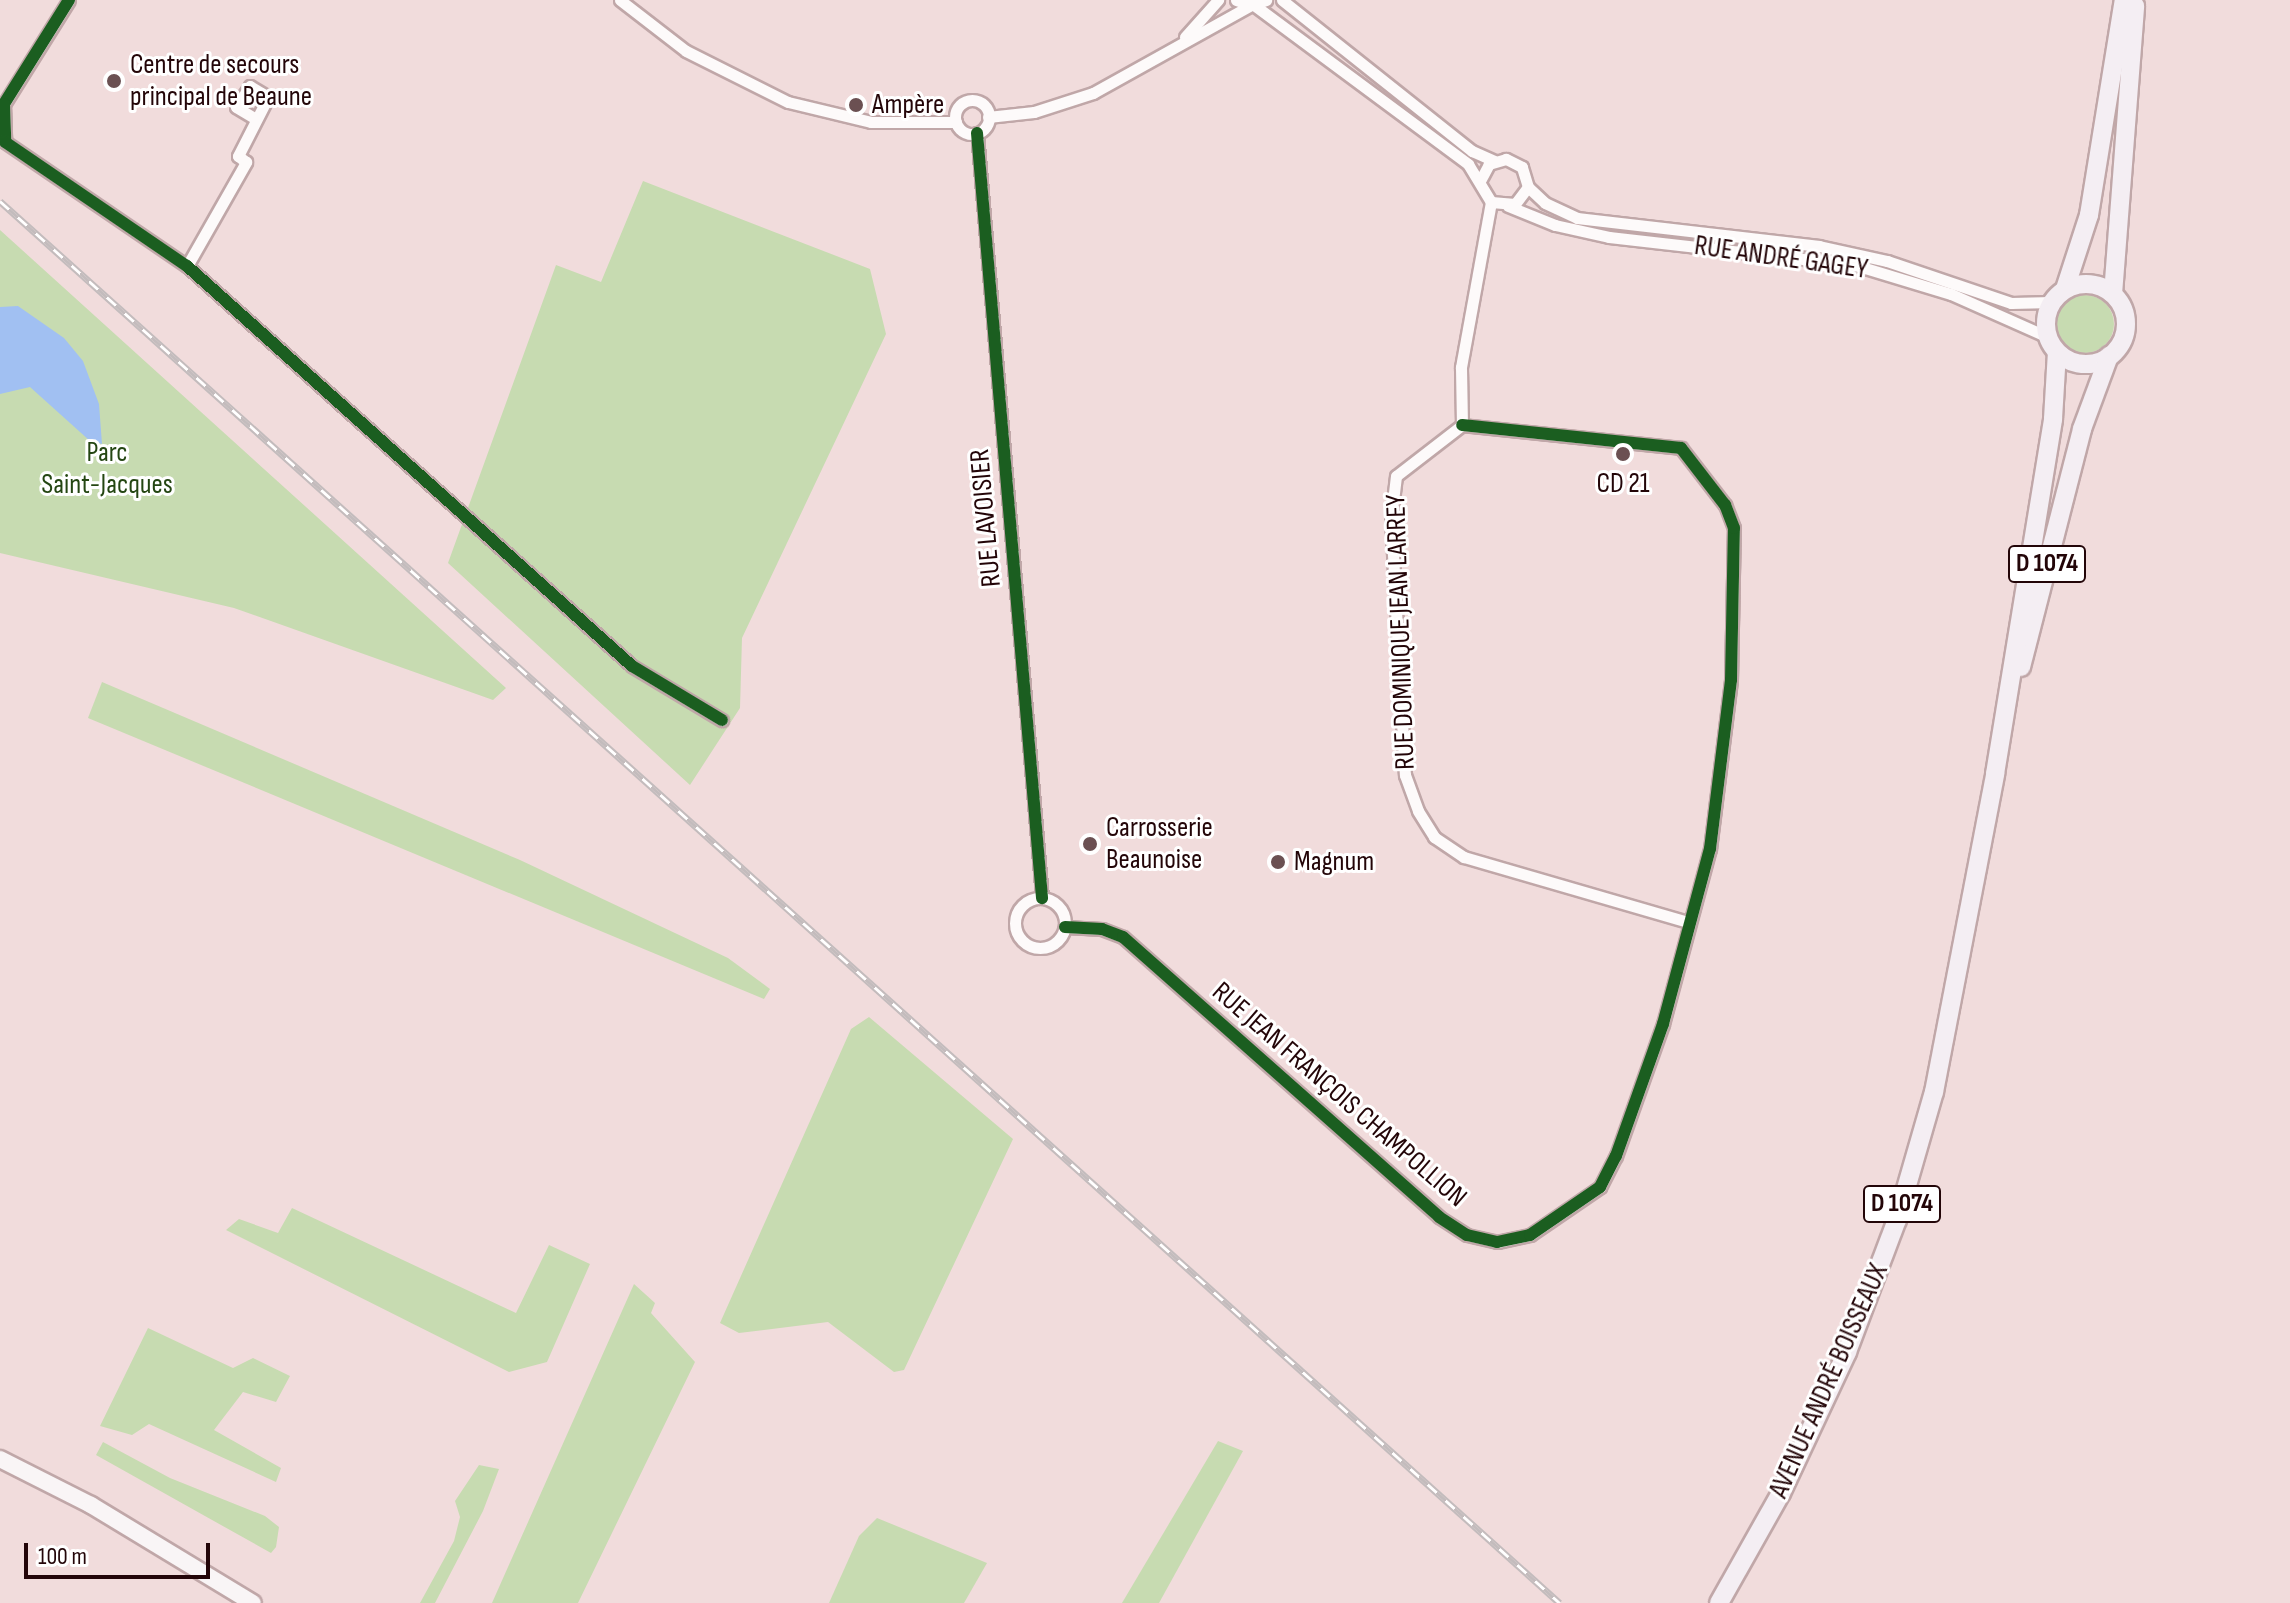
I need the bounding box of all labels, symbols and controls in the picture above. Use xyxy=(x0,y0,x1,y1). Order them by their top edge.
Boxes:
place label: Centre de secours principal de Beaune xyxy=(130,48,312,114)
marker: Centre de secours principal de Beaune xyxy=(105,72,123,90)
place label: Ampère xyxy=(872,88,944,122)
marker: Ampère xyxy=(847,96,865,114)
street label: RUE ANDRÉ GAGEY xyxy=(1692,229,1870,287)
park label: Parc Saint-Jacques xyxy=(41,436,173,502)
marker: CD 21 xyxy=(1614,445,1632,463)
street label: RUE LAVOISIER xyxy=(963,448,1009,588)
place label: CD 21 xyxy=(1596,467,1650,501)
street label: RUE DOMINIQUE JEAN LARREY xyxy=(1379,494,1423,770)
road number: D 1074 xyxy=(2007,542,2087,586)
place label: Carrosserie Beaunoise xyxy=(1106,811,1213,877)
marker: Carrosserie Beaunoise xyxy=(1081,835,1099,853)
place label: Magnum xyxy=(1294,845,1374,879)
marker: Magnum xyxy=(1269,853,1287,871)
street label: RUE JEAN FRANÇOIS CHAMPOLLION xyxy=(1205,975,1473,1215)
road number: D 1074 xyxy=(1862,1182,1942,1226)
street label: AVENUE ANDRÉ BOISSEAUX xyxy=(1762,1259,1896,1503)
scale bar xyxy=(28,1527,214,1577)
text: 100 m xyxy=(38,1542,87,1571)

